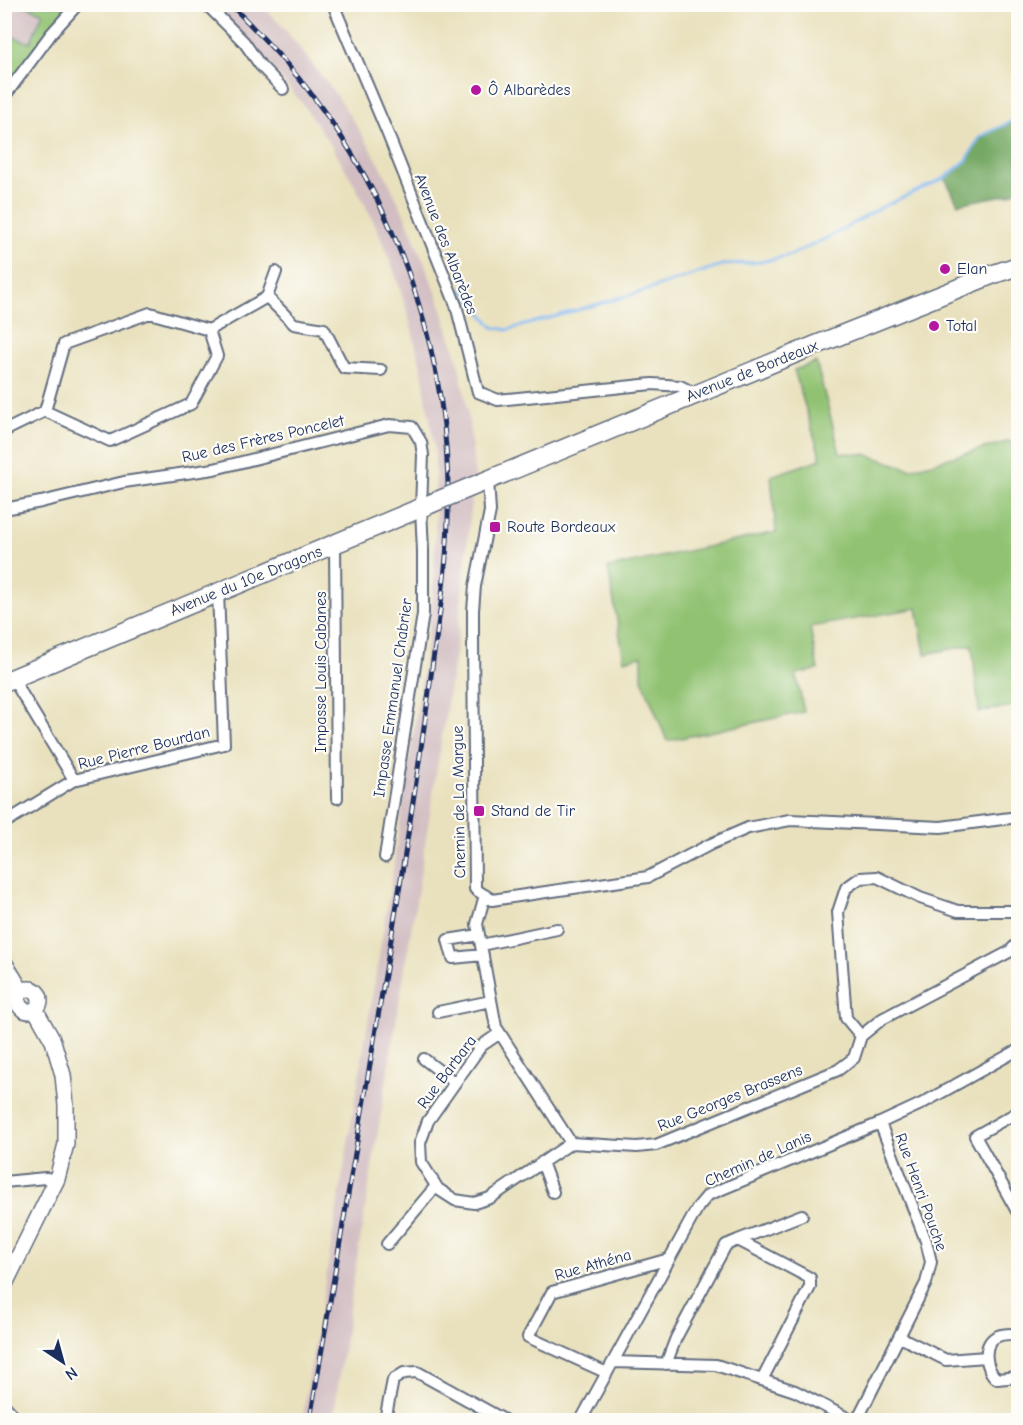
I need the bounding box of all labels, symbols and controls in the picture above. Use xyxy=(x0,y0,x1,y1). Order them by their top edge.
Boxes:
place label: Ô Albarèdes xyxy=(488,80,571,99)
marker: Ô Albarèdes xyxy=(469,83,483,97)
street label: Avenue des Albarèdes xyxy=(411,171,481,317)
place label: Elan xyxy=(957,260,987,278)
marker: Elan xyxy=(938,262,952,276)
place label: Total xyxy=(946,317,977,335)
marker: Total xyxy=(927,319,941,333)
street label: Avenue de Bordeaux xyxy=(683,336,821,406)
street label: Rue des Frères Poncelet xyxy=(180,411,346,466)
place label: Route Bordeaux xyxy=(507,518,616,536)
marker: Route Bordeaux xyxy=(488,520,502,534)
street label: Avenue du 10e Dragons xyxy=(167,542,325,620)
street label: Impasse Louis Cabanes xyxy=(312,591,330,753)
street label: Impasse Emmanuel Chabrier xyxy=(370,597,416,799)
street label: Rue Pierre Bourdan xyxy=(76,723,212,773)
street label: Chemin de La Margue xyxy=(449,725,469,879)
place label: Stand de Tir xyxy=(491,802,576,820)
marker: Stand de Tir xyxy=(472,804,486,818)
street label: Rue Barbara xyxy=(414,1032,480,1112)
street label: Rue Georges Brassens xyxy=(655,1061,805,1135)
street label: Chemin de Lanis xyxy=(702,1127,814,1190)
street label: Rue Henri Pouche xyxy=(891,1131,951,1253)
street label: Rue Athéna xyxy=(553,1246,633,1284)
north arrow xyxy=(33,1332,93,1392)
text: N xyxy=(62,1363,81,1384)

